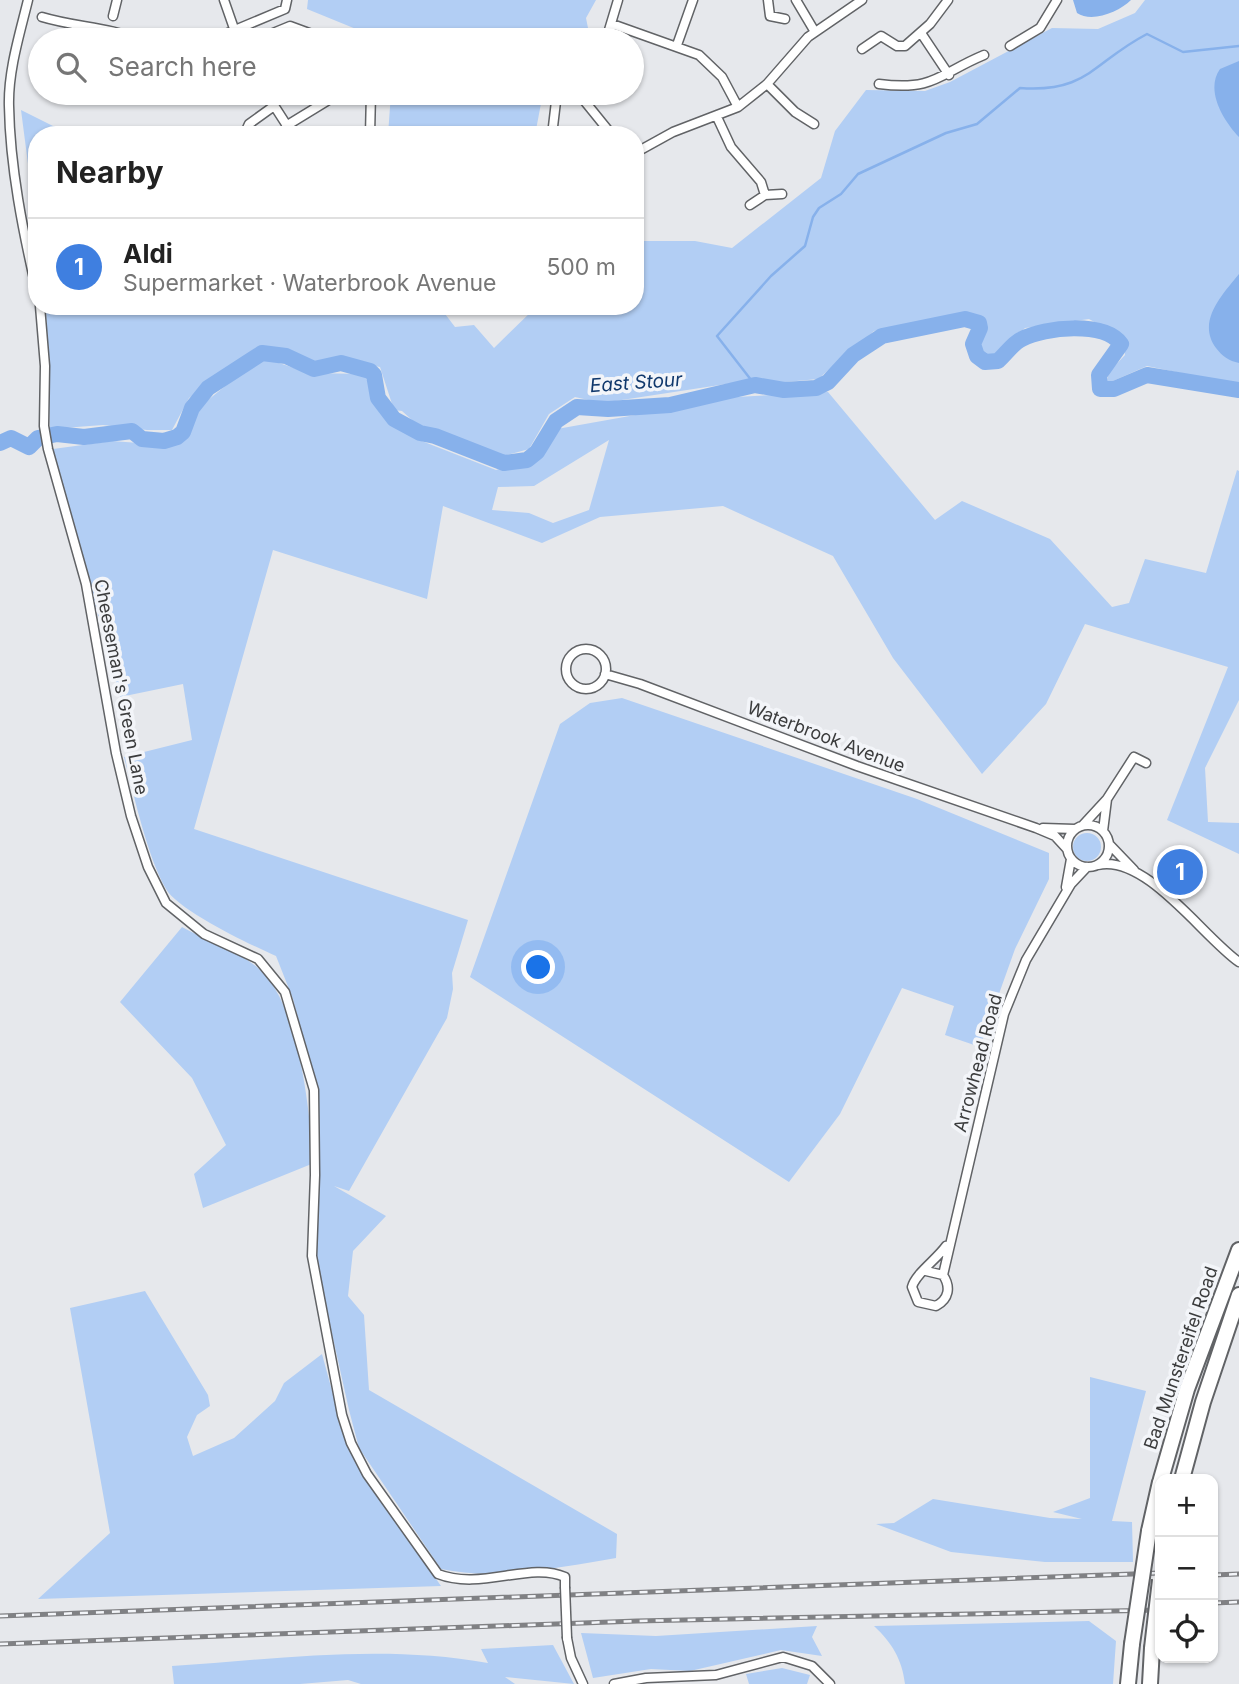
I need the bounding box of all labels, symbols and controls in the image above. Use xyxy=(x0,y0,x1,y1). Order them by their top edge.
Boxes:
search box xyxy=(28,28,644,105)
icon: search xyxy=(52,48,90,86)
text: Search here xyxy=(108,51,257,82)
text: Nearby xyxy=(56,154,164,190)
text: Aldi xyxy=(123,238,173,269)
text: 1 xyxy=(74,253,84,281)
text: 500 m xyxy=(546,253,616,281)
text: Supermarket · Waterbrook Avenue xyxy=(123,269,497,297)
water label: East Stour xyxy=(589,368,684,397)
street label: Cheeseman's Green Lane xyxy=(90,577,153,797)
street label: Waterbrook Avenue xyxy=(744,697,908,776)
pin: 1 xyxy=(1157,846,1203,898)
your location xyxy=(521,950,555,984)
street label: Arrowhead Road xyxy=(949,992,1006,1134)
street label: Bad Munstereifel Road xyxy=(1139,1264,1222,1452)
map controls xyxy=(1155,1474,1218,1663)
button: + xyxy=(1155,1474,1218,1537)
button: − xyxy=(1155,1537,1218,1600)
button: locate xyxy=(1155,1600,1218,1663)

